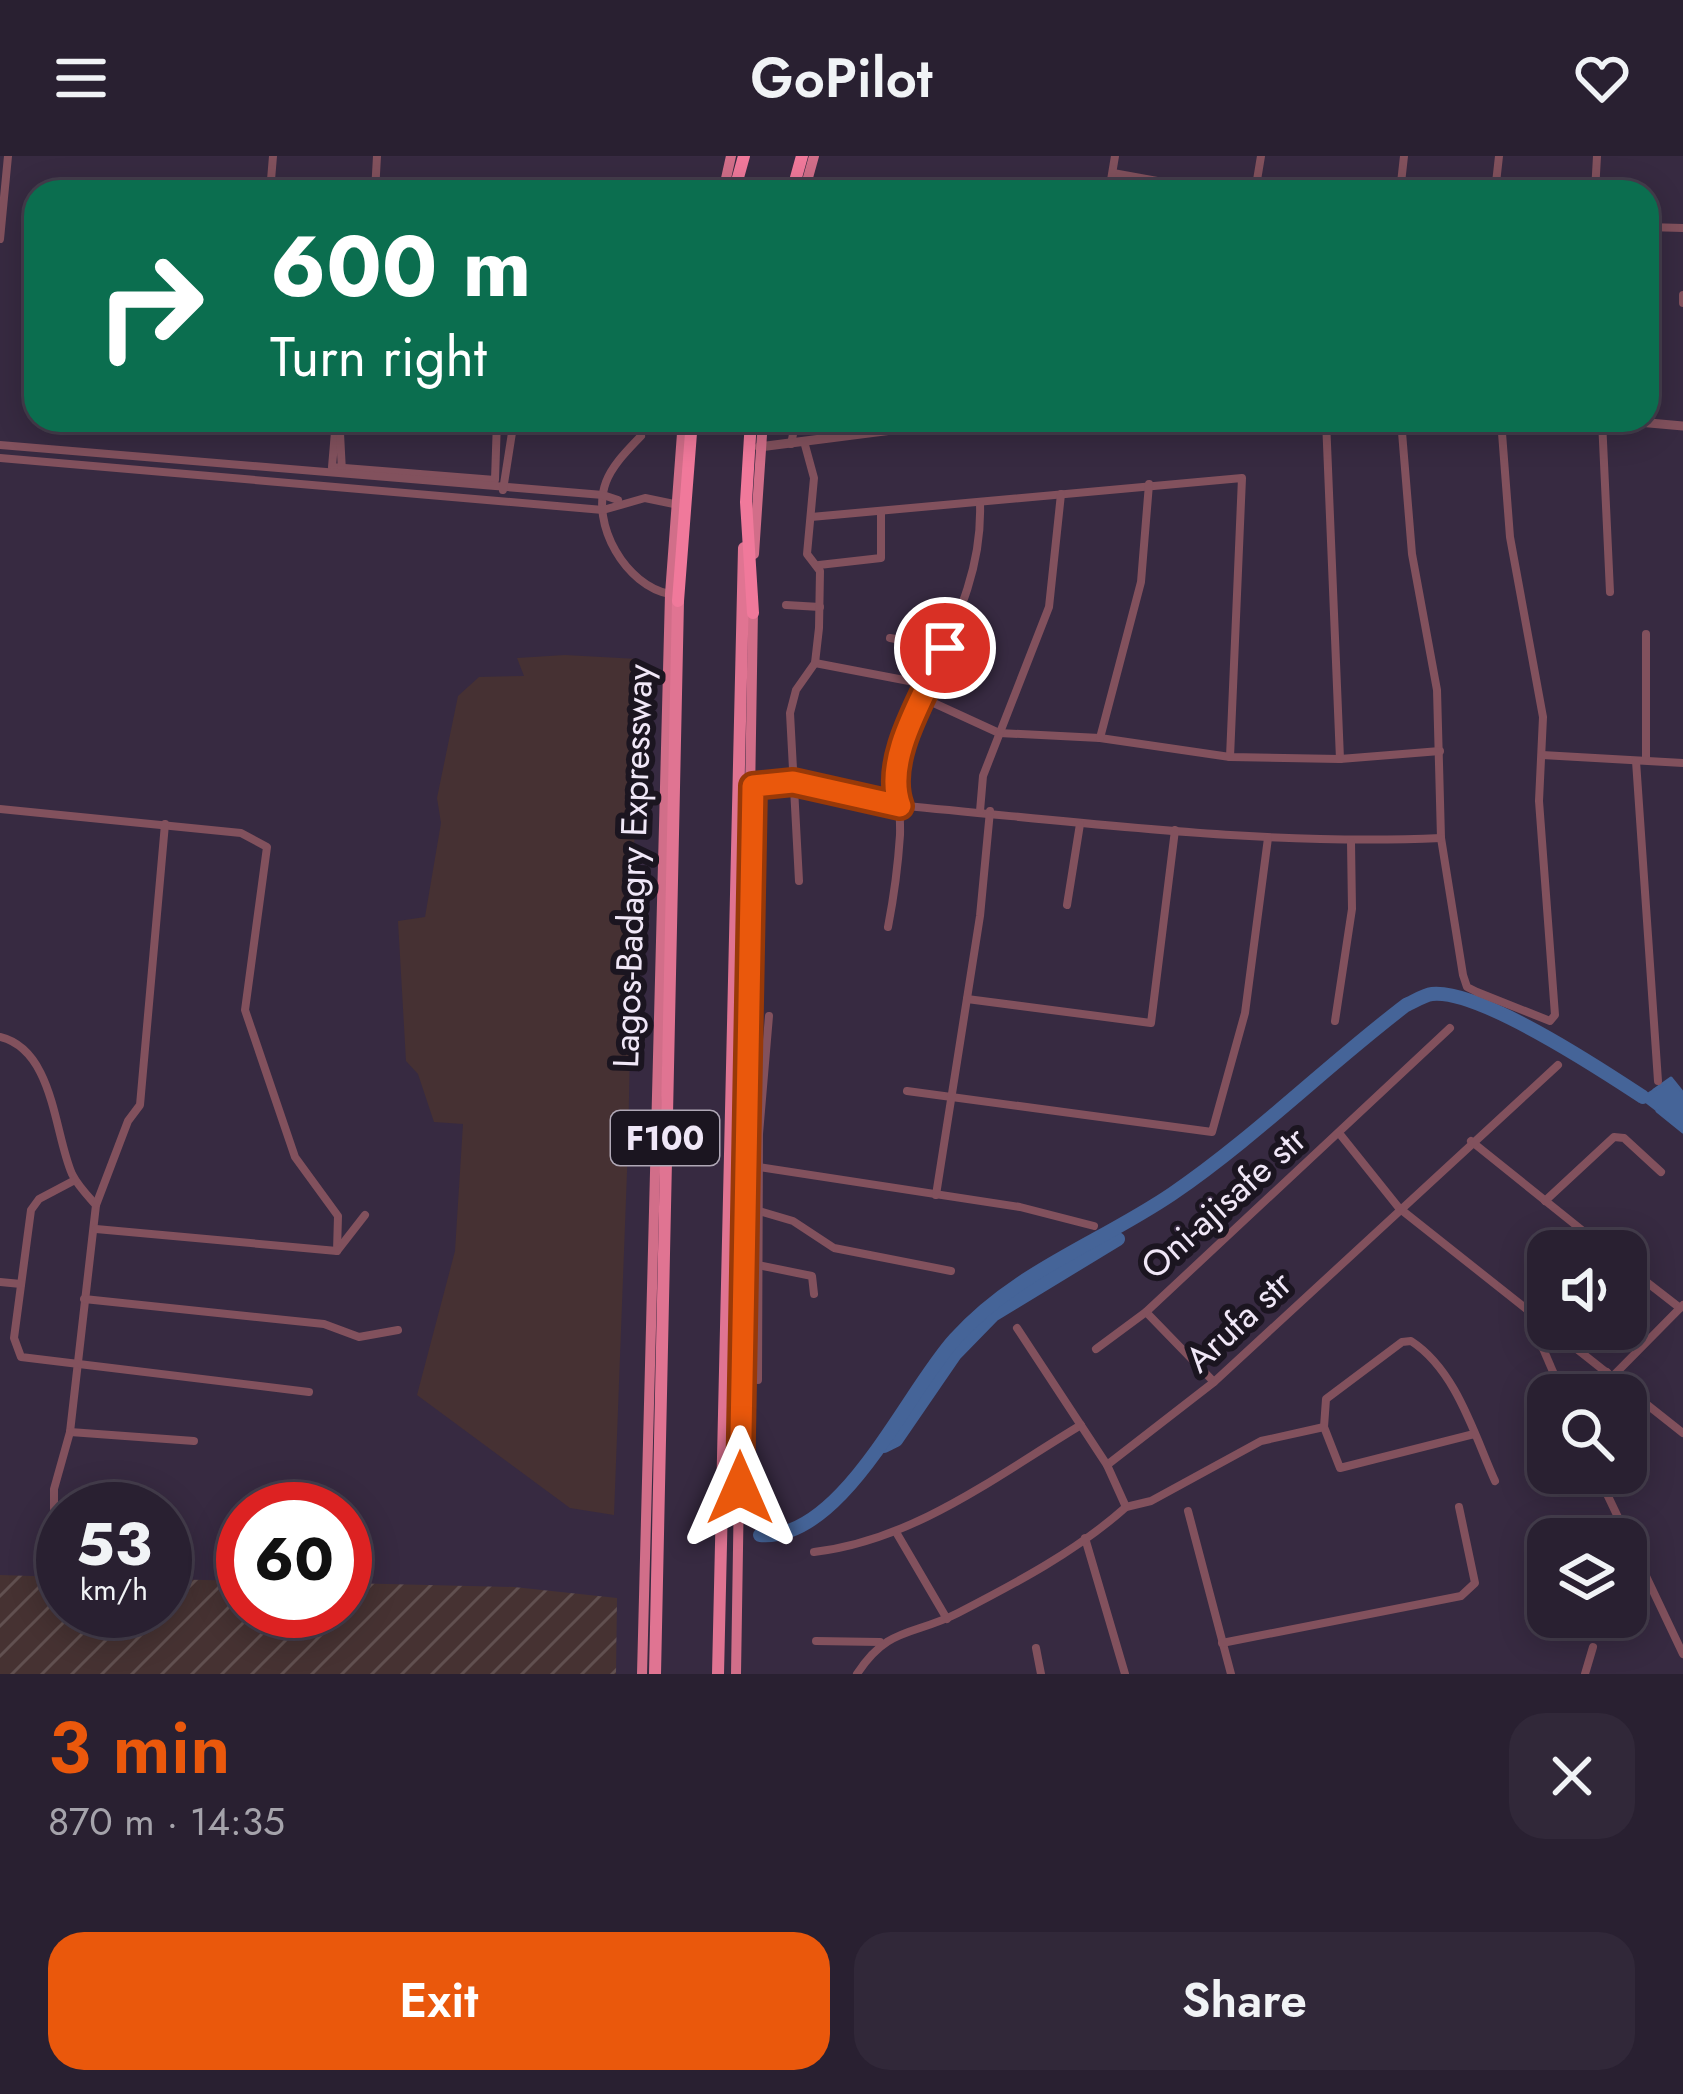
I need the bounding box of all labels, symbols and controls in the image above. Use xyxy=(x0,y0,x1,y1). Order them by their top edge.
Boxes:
text: GoPilot xyxy=(750,39,933,117)
icon: menu xyxy=(48,45,114,111)
icon: heart xyxy=(1569,45,1635,111)
text: 600 m xyxy=(270,206,532,328)
icon: right xyxy=(72,228,228,384)
text: Turn right xyxy=(270,318,487,396)
pin xyxy=(894,597,996,699)
icon: arrive xyxy=(912,615,978,681)
street label: Lagos-Badagry Expressway xyxy=(599,663,665,1069)
road number: F100 xyxy=(611,1111,719,1165)
street label: Oni-ajisafe str xyxy=(1129,1113,1318,1291)
map controls xyxy=(1527,1230,1647,1638)
button: sound xyxy=(1527,1230,1647,1350)
street label: Arufa str xyxy=(1173,1258,1303,1384)
button: search xyxy=(1527,1374,1647,1494)
position arrow xyxy=(677,1425,803,1551)
speed limit sign: 60 xyxy=(216,1482,372,1638)
text: 53 xyxy=(76,1501,152,1588)
button: layers xyxy=(1527,1518,1647,1638)
text: km/h xyxy=(80,1568,148,1611)
text: 3 min xyxy=(48,1696,231,1800)
button: close xyxy=(1509,1713,1635,1839)
text: 870 m · 14:35 xyxy=(48,1793,285,1850)
button: Exit xyxy=(48,1932,830,2070)
button: Share xyxy=(854,1932,1635,2070)

